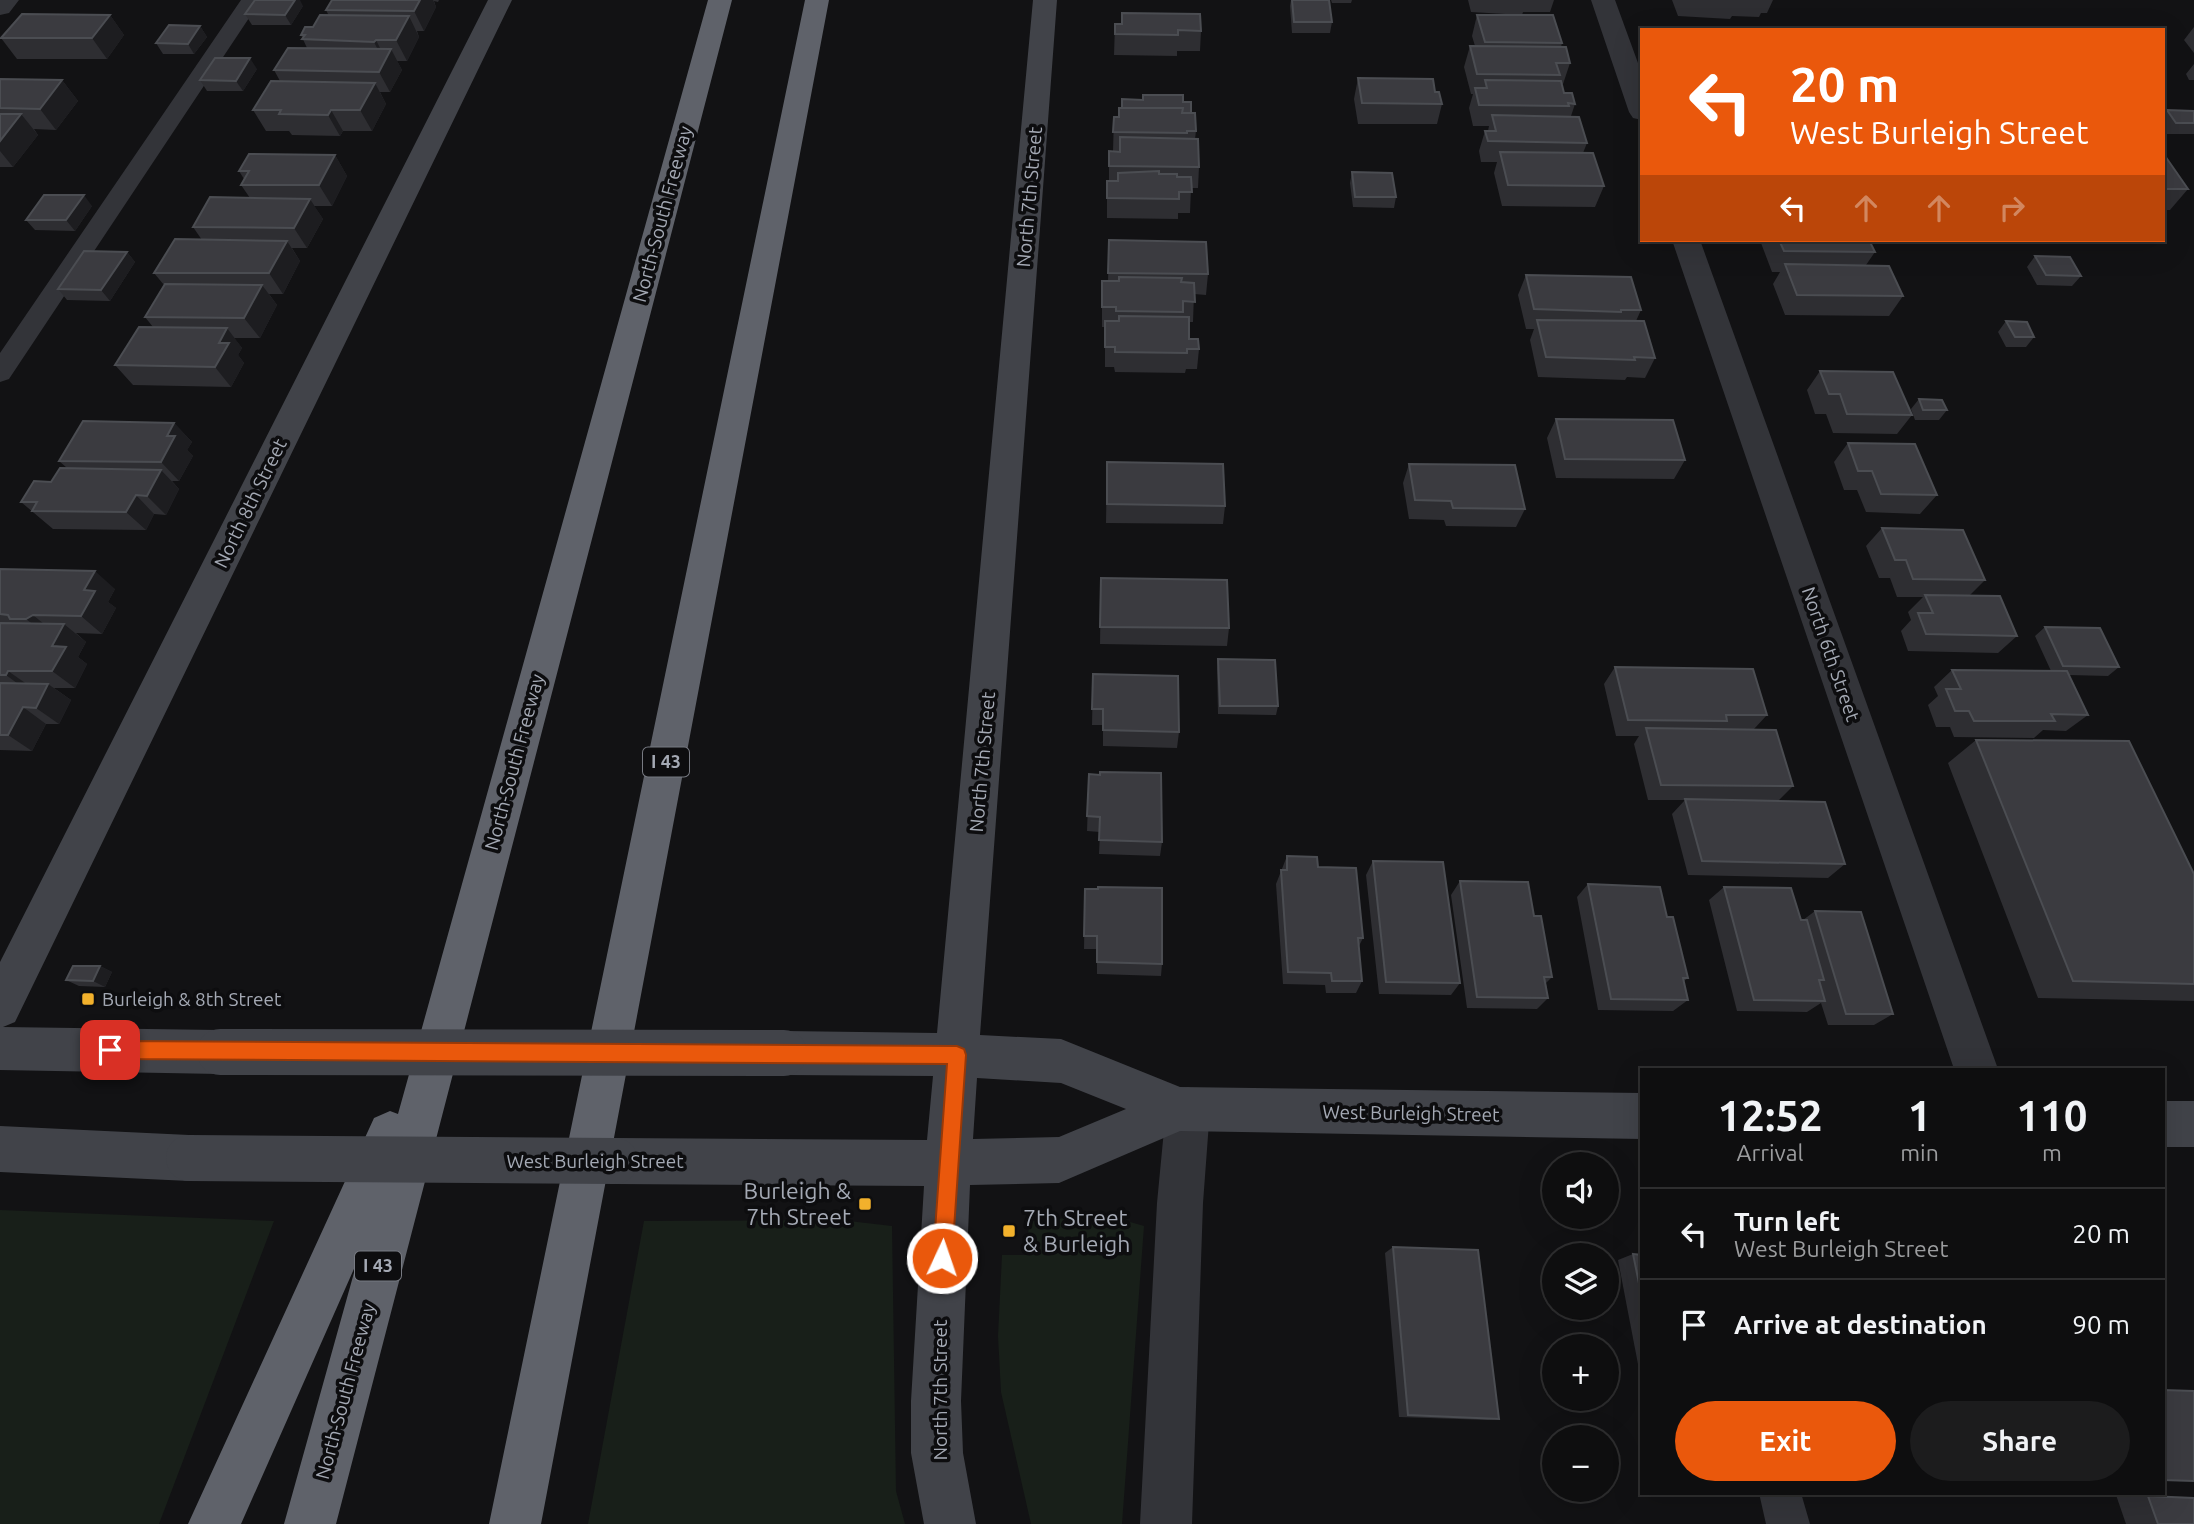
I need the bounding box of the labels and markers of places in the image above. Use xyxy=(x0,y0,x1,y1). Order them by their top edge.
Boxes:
place label: Burleigh & 8th Street xyxy=(102,988,282,1010)
marker: Burleigh & 8th Street xyxy=(80,991,96,1007)
pin xyxy=(80,1020,140,1080)
place label: Burleigh & 7th Street xyxy=(744,1178,851,1229)
marker: Burleigh & 7th Street xyxy=(857,1196,873,1212)
place label: 7th Street & Burleigh xyxy=(1023,1205,1130,1256)
marker: 7th Street & Burleigh xyxy=(1001,1223,1017,1239)

